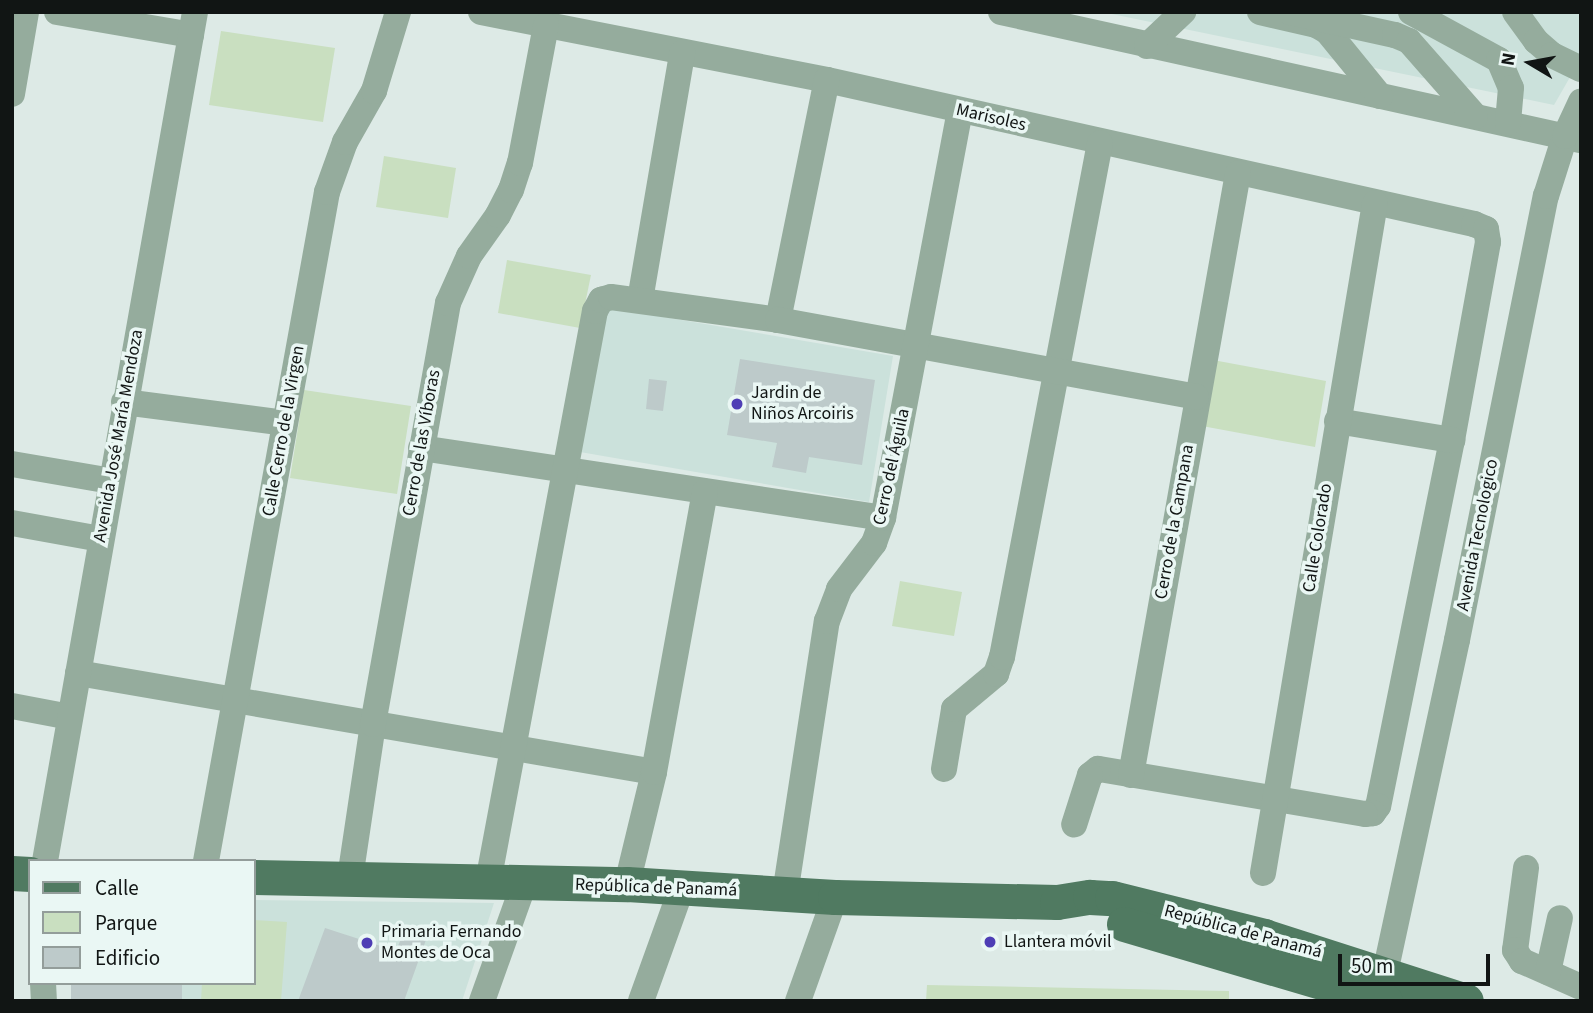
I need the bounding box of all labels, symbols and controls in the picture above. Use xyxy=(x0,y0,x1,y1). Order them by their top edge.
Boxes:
north arrow xyxy=(1495,28,1565,98)
text: N xyxy=(1494,51,1523,68)
street label: Marisoles xyxy=(954,99,1028,137)
street label: Avenida José María Mendoza xyxy=(90,328,148,544)
street label: Calle Cerro de la Virgen xyxy=(258,344,310,518)
street label: Cerro de las Víboras xyxy=(398,368,446,518)
place label: Jardin de Niños Arcoiris xyxy=(751,383,854,426)
marker: Jardin de Niños Arcoiris xyxy=(729,396,745,412)
street label: Cerro del Águila xyxy=(869,407,915,527)
street label: Cerro de la Campana xyxy=(1151,443,1199,601)
street label: Avenida Tecnologico xyxy=(1453,457,1503,613)
street label: Calle Colorado xyxy=(1299,482,1337,594)
legend xyxy=(28,859,256,985)
text: Calle xyxy=(95,873,139,903)
street label: República de Panamá xyxy=(574,874,738,902)
street label: República de Panamá xyxy=(1162,901,1324,963)
text: Parque xyxy=(95,908,157,938)
place label: Primaria Fernando Montes de Oca xyxy=(381,922,522,964)
place label: Llantera móvil xyxy=(1004,931,1112,953)
marker: Llantera móvil xyxy=(982,934,998,950)
marker: Primaria Fernando Montes de Oca xyxy=(359,935,375,951)
scale bar xyxy=(1341,940,1493,984)
text: Edificio xyxy=(95,943,160,973)
text: 50 m xyxy=(1351,951,1393,981)

